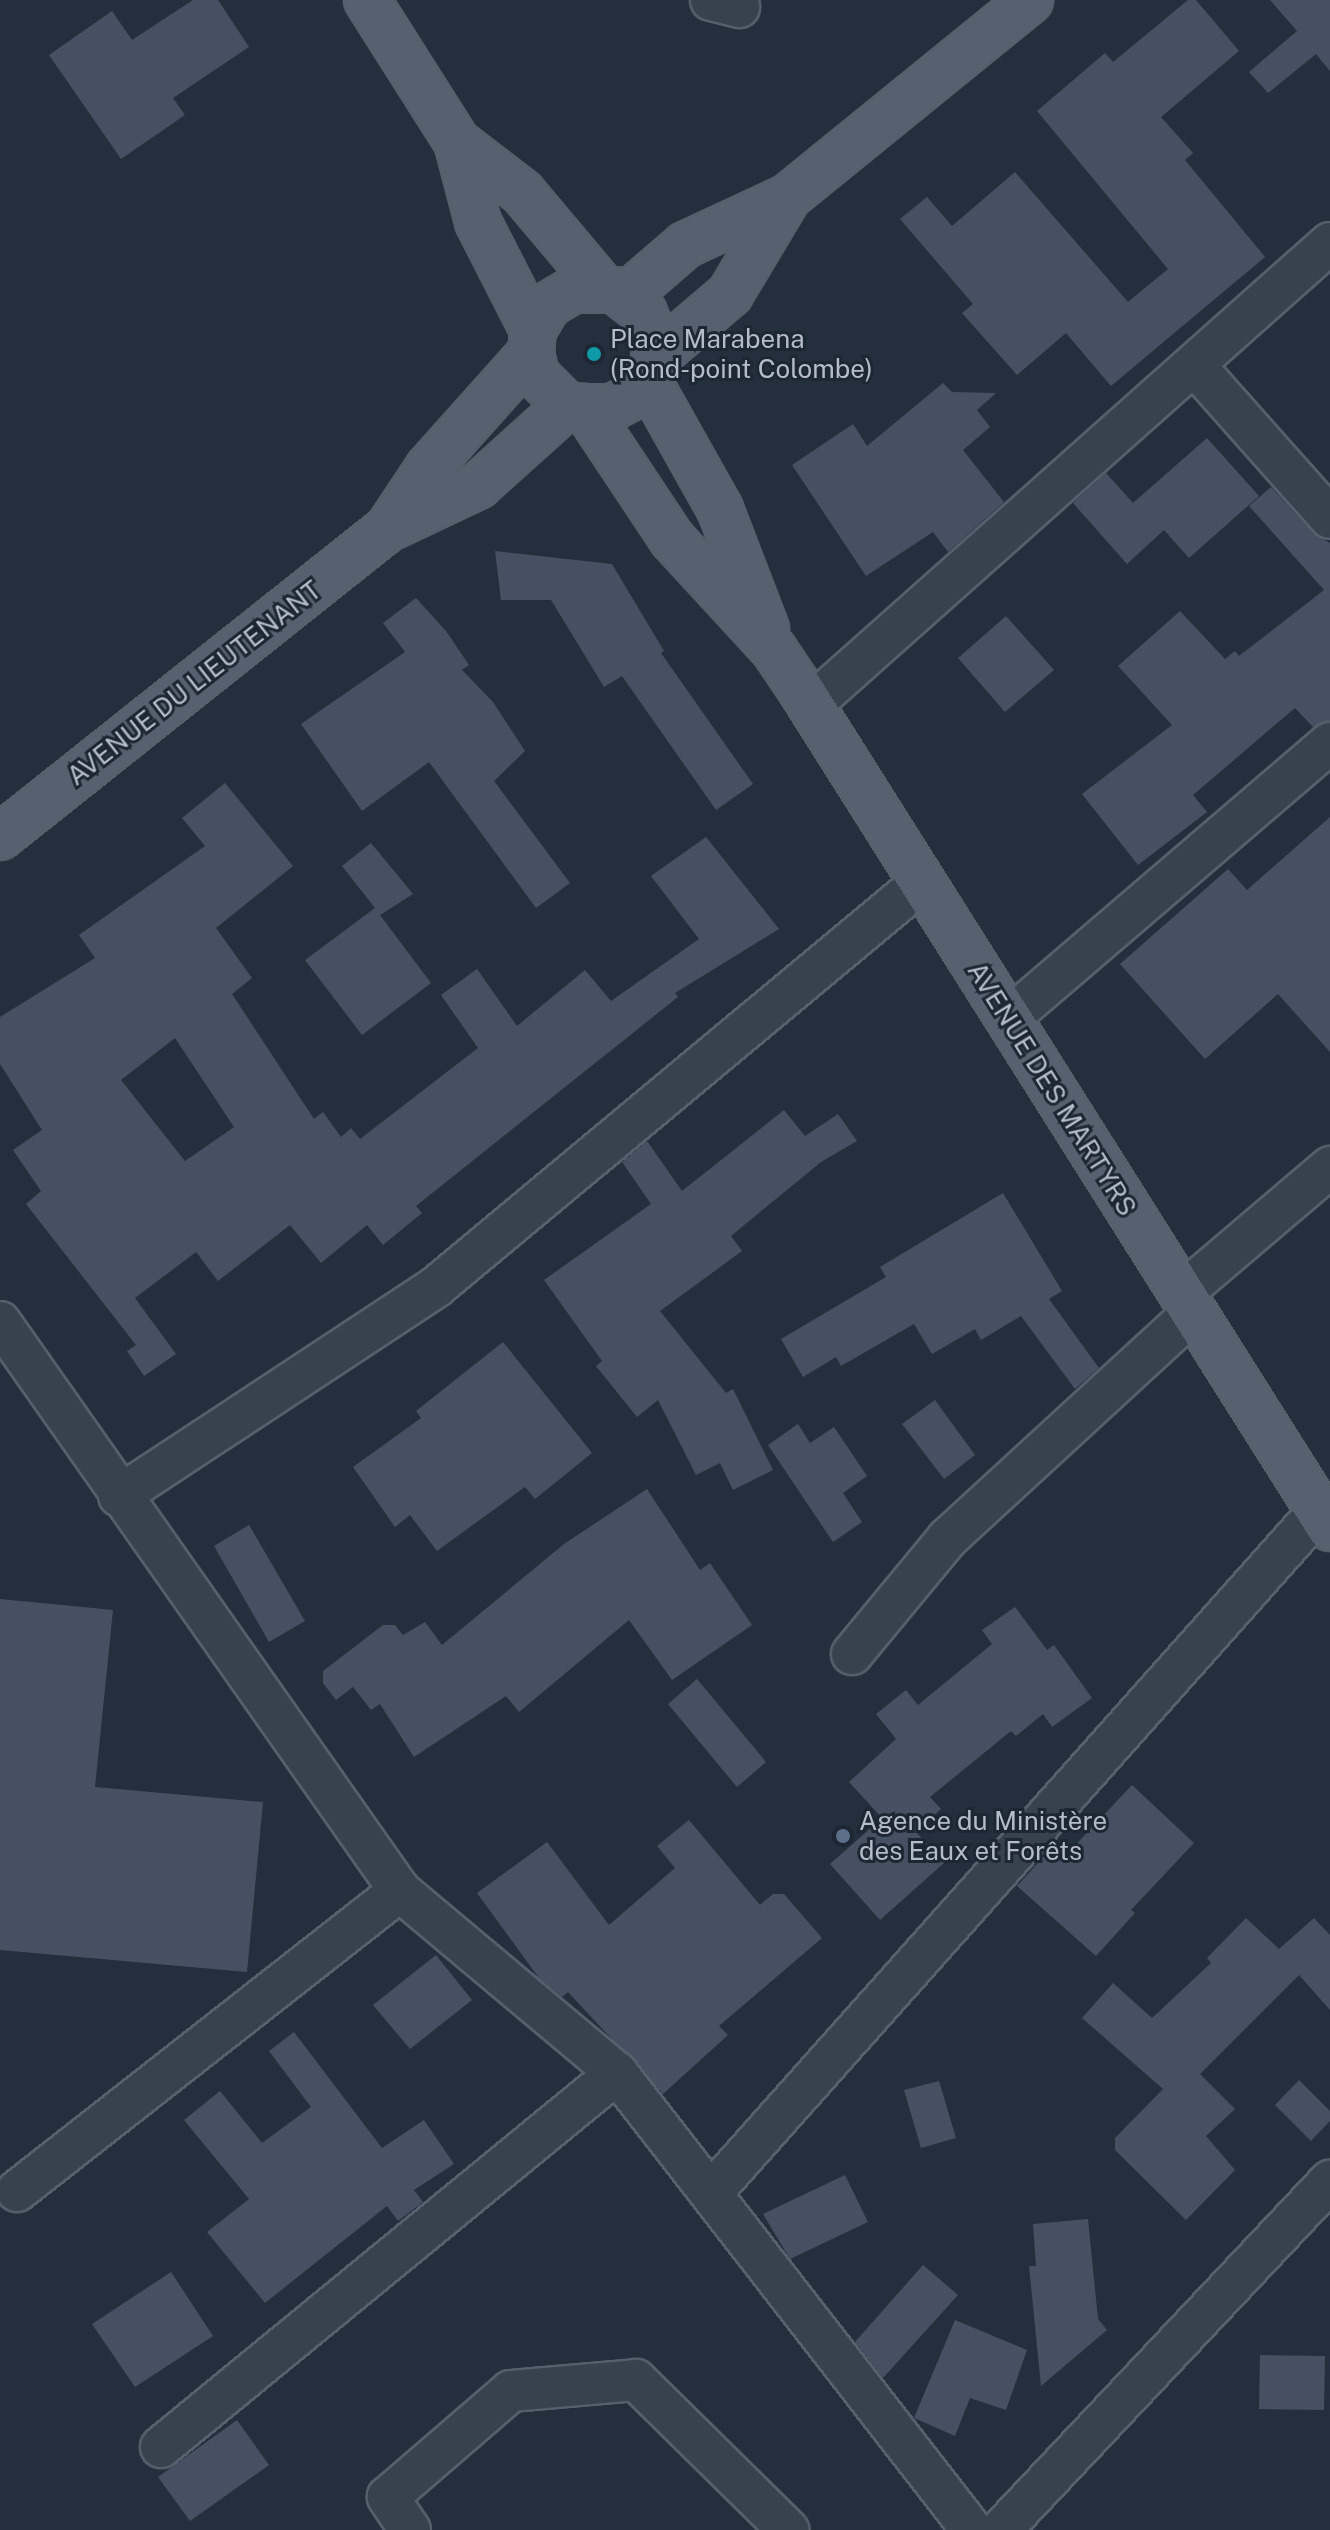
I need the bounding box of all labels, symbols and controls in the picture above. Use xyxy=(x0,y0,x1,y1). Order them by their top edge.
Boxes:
place label: Place Marabena (Rond-point Colombe) xyxy=(610,323,873,384)
marker: Place Marabena (Rond-point Colombe) xyxy=(585,345,603,363)
street label: AVENUE DU LIEUTENANT xyxy=(61,574,327,792)
street label: AVENUE DES MARTYRS xyxy=(961,956,1143,1222)
place label: Agence du Ministère des Eaux et Forêts xyxy=(859,1805,1108,1866)
marker: Agence du Ministère des Eaux et Forêts xyxy=(834,1827,852,1845)

